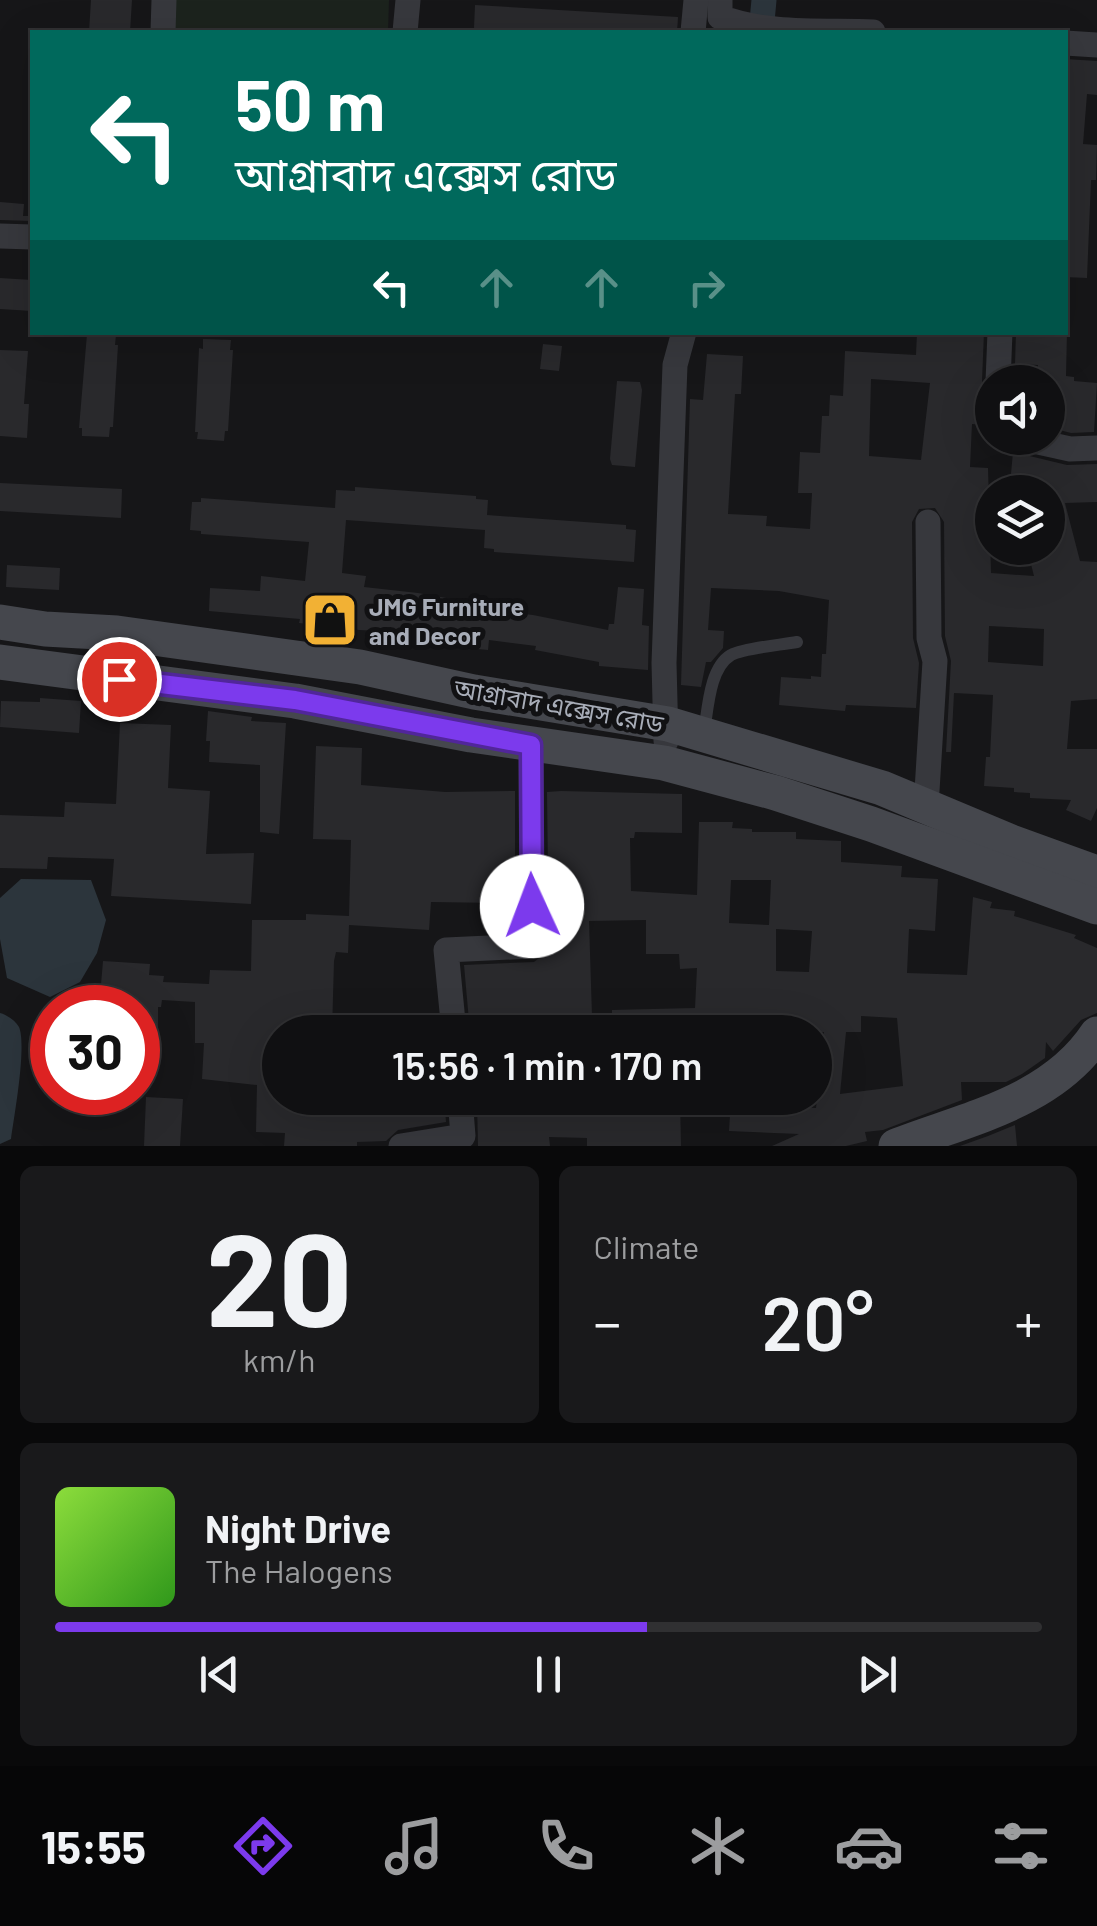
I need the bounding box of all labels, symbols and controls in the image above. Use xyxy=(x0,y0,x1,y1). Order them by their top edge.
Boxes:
text: 50 m xyxy=(235,61,385,145)
icon: left xyxy=(70,70,200,200)
text: আগ্রাবাদ এক্সেস রোড xyxy=(235,146,616,200)
icon: left xyxy=(364,260,419,315)
icon: ahead xyxy=(469,260,524,315)
icon: ahead xyxy=(574,260,629,315)
icon: right xyxy=(679,260,734,315)
map controls xyxy=(975,365,1065,565)
button: sound xyxy=(975,365,1065,455)
button: layers xyxy=(975,475,1065,565)
shop icon: JMG Furniture and Decor xyxy=(300,590,360,650)
place label: JMG Furniture and Decor xyxy=(369,591,524,650)
pin xyxy=(77,637,162,722)
icon: arrive xyxy=(92,652,147,707)
street label: আগ্রাবাদ এক্সেস রোড xyxy=(451,672,667,738)
position arrow xyxy=(480,854,584,958)
speed limit sign: 30 xyxy=(30,985,160,1115)
text: 15:56 · 1 min · 170 m xyxy=(392,1042,702,1088)
text: 20 xyxy=(206,1197,353,1353)
text: Climate xyxy=(594,1227,699,1265)
text: 20° xyxy=(762,1276,874,1366)
text: − xyxy=(594,1288,621,1354)
text: + xyxy=(1014,1288,1042,1354)
text: km/h xyxy=(243,1340,315,1378)
text: Night Drive xyxy=(205,1505,391,1551)
text: The Halogens xyxy=(205,1551,393,1589)
icon: previous xyxy=(192,1647,247,1702)
icon: pause xyxy=(521,1647,576,1702)
icon: next xyxy=(850,1647,905,1702)
icon: directions xyxy=(228,1811,298,1881)
icon: music xyxy=(379,1811,449,1881)
icon: phone xyxy=(531,1811,601,1881)
icon: climate xyxy=(683,1811,753,1881)
icon: car xyxy=(834,1811,904,1881)
icon: filters xyxy=(986,1811,1056,1881)
text: 15:55 xyxy=(41,1819,146,1873)

